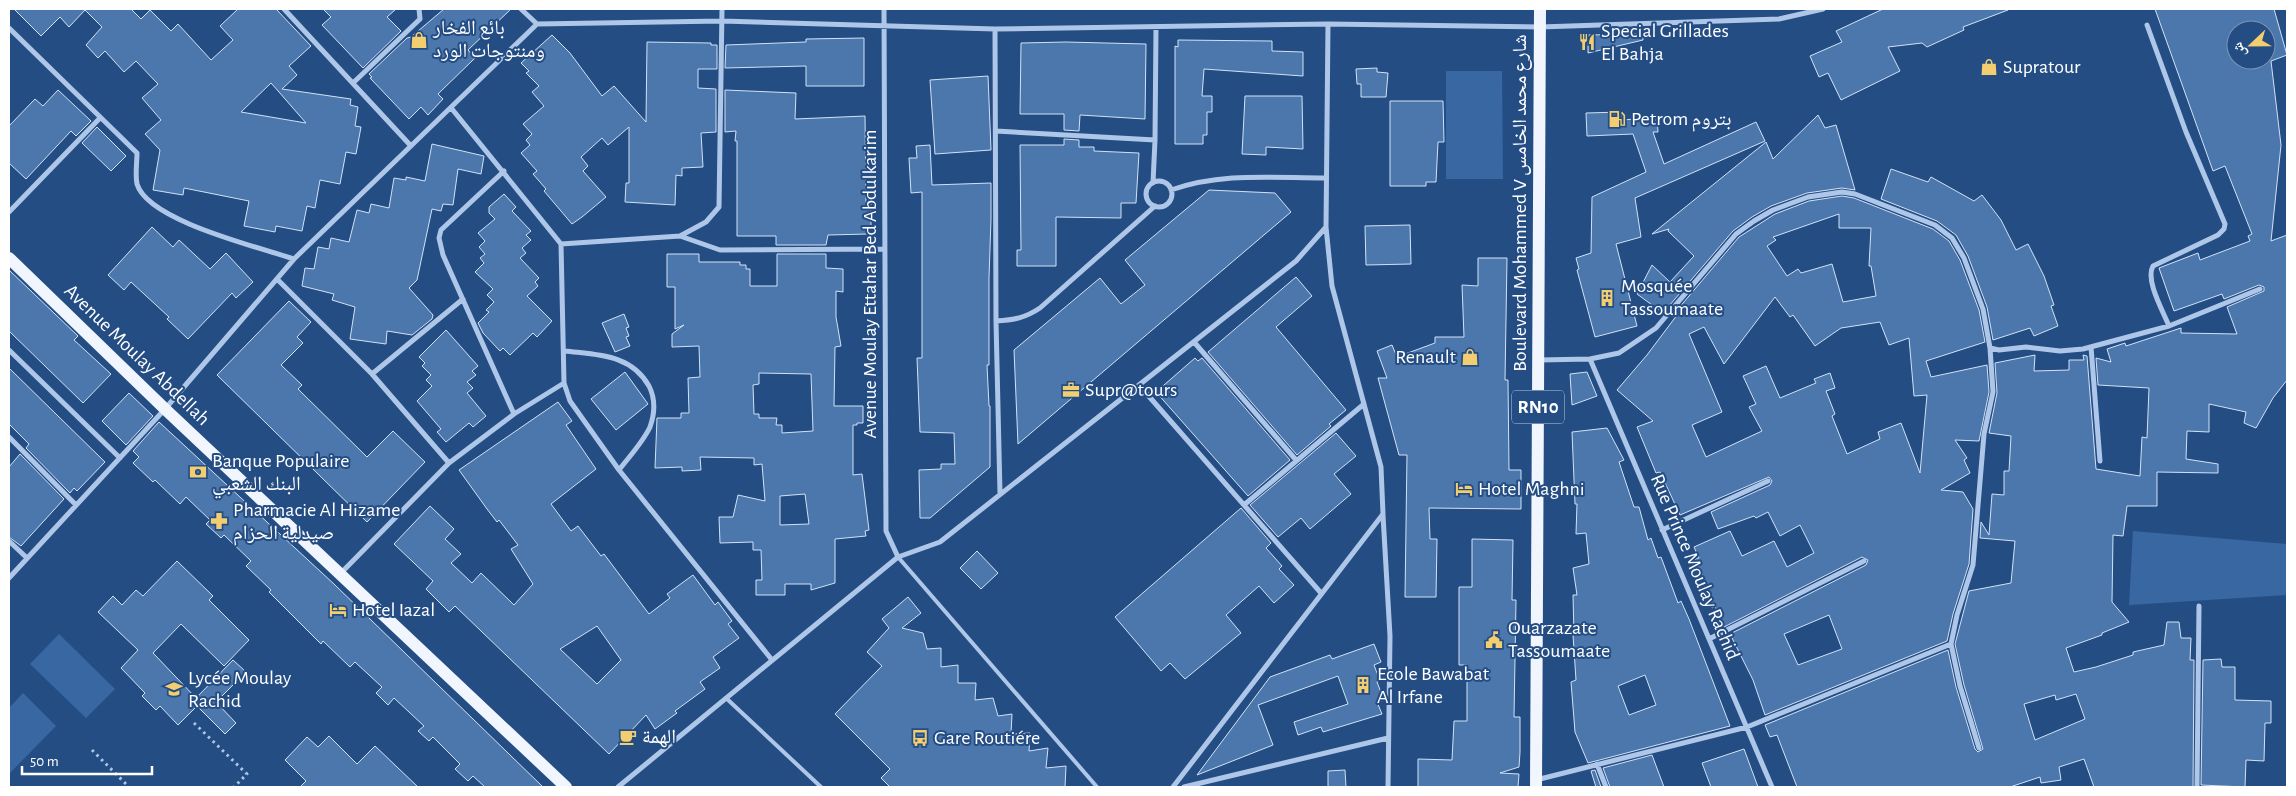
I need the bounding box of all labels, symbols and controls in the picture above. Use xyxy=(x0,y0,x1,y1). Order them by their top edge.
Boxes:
place label: بائع الفخار ومنتوجات الورد xyxy=(432,18,545,61)
north arrow xyxy=(2226,20,2276,70)
place label: Special Grillades El Bahja xyxy=(1601,21,1729,64)
shop icon: بائع الفخار ومنتوجات الورد xyxy=(409,30,429,50)
restaurant icon: Special Grillades El Bahja xyxy=(1577,32,1597,52)
street label: Boulevard Mohammed V شارع محمد الخامس xyxy=(1510,34,1532,372)
text: ش xyxy=(2231,39,2250,59)
shop icon: Supratour xyxy=(1979,57,1999,77)
place label: Supratour xyxy=(2003,57,2081,77)
fuel station icon: Petrom بتروم xyxy=(1607,109,1627,129)
place label: Petrom بتروم xyxy=(1631,109,1731,132)
street label: Avenue Moulay Ettahar Bed Abdulkarim xyxy=(860,129,880,439)
place label: Mosquée Tassoumaate xyxy=(1621,276,1723,319)
street label: Avenue Moulay Abdellah xyxy=(60,281,214,429)
building icon: Mosquée Tassoumaate xyxy=(1597,288,1617,308)
place label: Renault xyxy=(1395,347,1457,367)
shop icon: Renault xyxy=(1460,347,1480,367)
office icon: Supr@tours xyxy=(1061,380,1081,400)
place label: Supr@tours xyxy=(1085,380,1177,400)
road number: RN10 xyxy=(1512,391,1564,424)
place label: Banque Populaire البنك الشعبي xyxy=(212,451,349,499)
bank icon: Banque Populaire البنك الشعبي xyxy=(188,462,208,482)
street label: Rue Prince Moulay Rachid xyxy=(1647,471,1743,663)
hotel icon: Hotel Maghni xyxy=(1454,479,1474,499)
place label: Hotel Maghni xyxy=(1478,479,1585,499)
place label: Pharmacie Al Hizame صيدلية الحزام xyxy=(233,500,400,546)
pharmacy icon: Pharmacie Al Hizame صيدلية الحزام xyxy=(209,511,229,531)
hotel icon: Hotel Iazal xyxy=(328,600,348,620)
place label: Hotel Iazal xyxy=(352,600,435,620)
place label: Ouarzazate Tassoumaate xyxy=(1508,618,1610,661)
public building icon: Ouarzazate Tassoumaate xyxy=(1484,630,1504,650)
place label: Ecole Bawabat Al Irfane xyxy=(1377,664,1490,707)
place label: Lycée Moulay Rachid xyxy=(188,668,292,711)
building icon: Ecole Bawabat Al Irfane xyxy=(1353,675,1373,695)
school or university icon: Lycée Moulay Rachid xyxy=(164,679,184,699)
cafe icon: الهمة xyxy=(618,727,638,747)
place label: الهمة xyxy=(642,727,676,748)
bus stop icon: Gare Routiére xyxy=(910,728,930,748)
place label: Gare Routiére xyxy=(934,728,1040,748)
scale bar xyxy=(22,744,152,776)
text: 50 m xyxy=(30,754,59,769)

